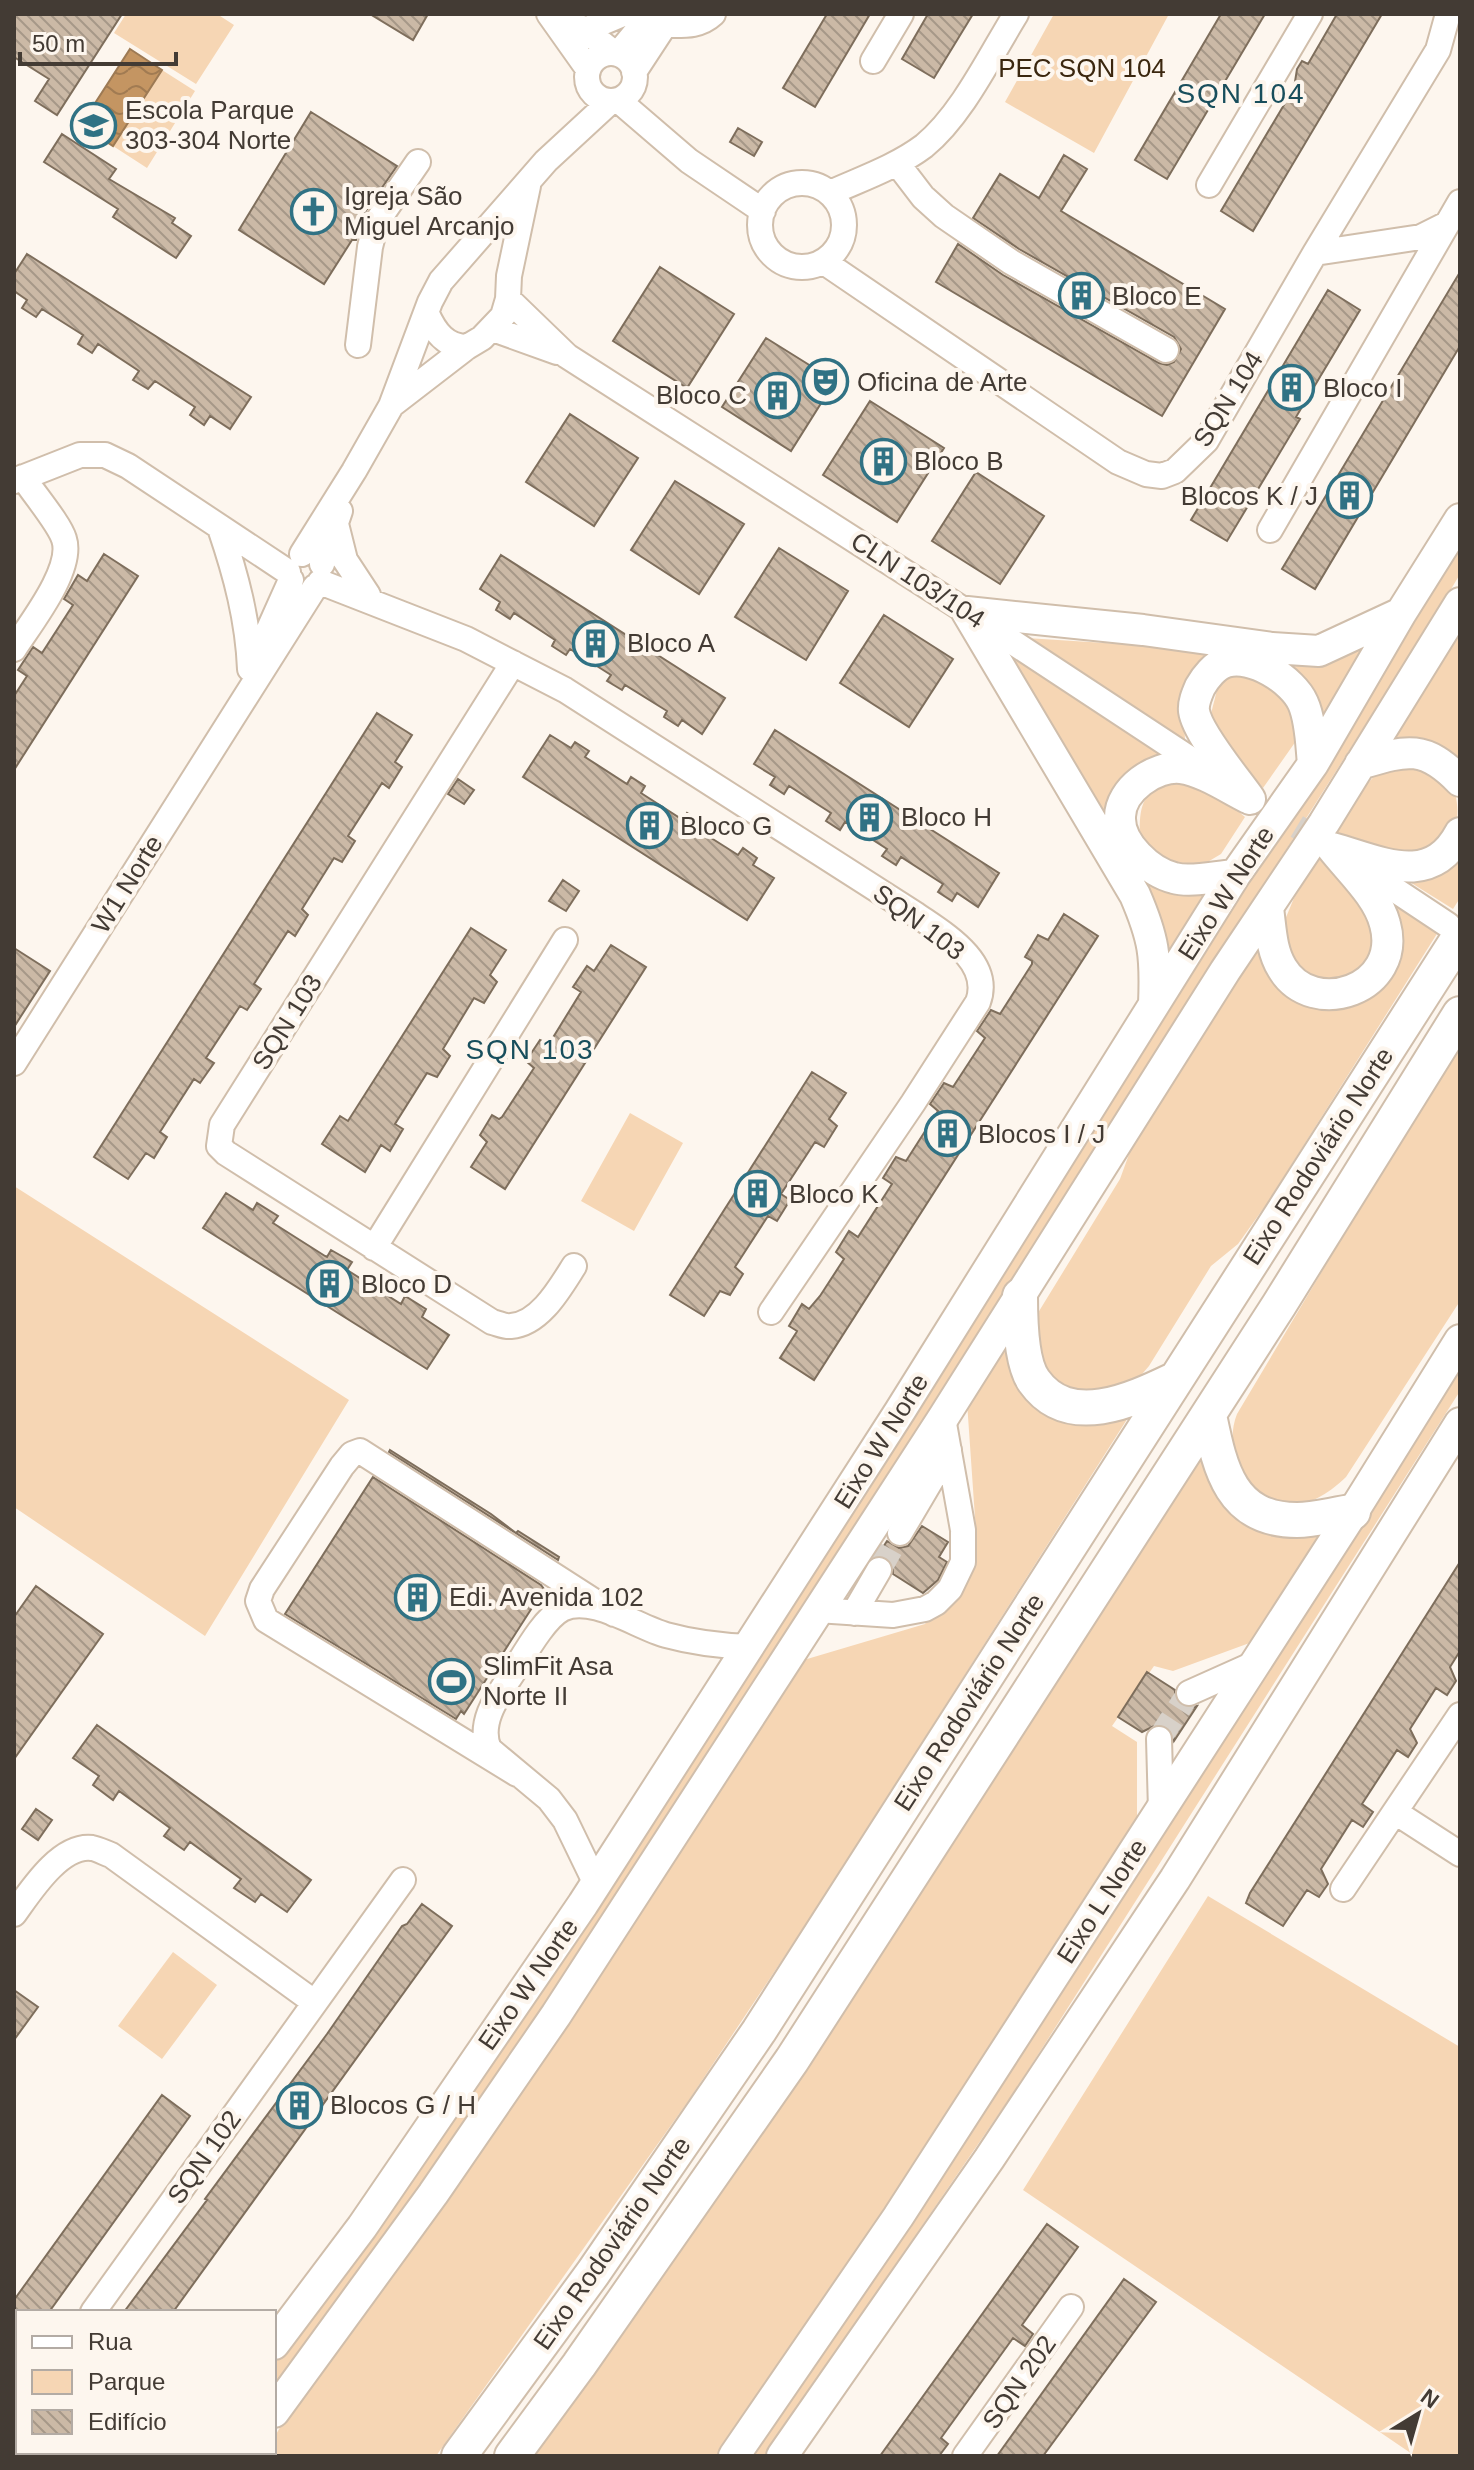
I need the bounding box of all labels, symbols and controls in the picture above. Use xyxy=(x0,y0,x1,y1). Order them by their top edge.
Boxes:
scale bar xyxy=(20,16,176,66)
text: 50 m xyxy=(32,30,85,57)
park label: PEC SQN 104 xyxy=(998,53,1166,83)
district label: SQN 104 xyxy=(1176,78,1306,109)
place label: Escola Parque 303-304 Norte xyxy=(125,95,294,155)
school or university icon: Escola Parque 303-304 Norte xyxy=(70,101,118,149)
place label: Igreja São Miguel Arcanjo xyxy=(344,181,515,241)
church icon: Igreja São Miguel Arcanjo xyxy=(289,187,337,235)
building icon: Bloco E xyxy=(1057,272,1105,320)
place label: Bloco E xyxy=(1112,281,1202,311)
street label: SQN 104 xyxy=(1187,346,1269,452)
theatre icon: Oficina de Arte xyxy=(802,358,850,406)
building icon: Bloco I xyxy=(1268,364,1316,412)
place label: Oficina de Arte xyxy=(857,367,1028,397)
building icon: Bloco C xyxy=(754,371,802,419)
place label: Bloco I xyxy=(1323,373,1403,403)
place label: Bloco C xyxy=(656,380,747,410)
building icon: Bloco B xyxy=(859,437,907,485)
place label: Bloco B xyxy=(914,446,1004,476)
building icon: Blocos K / J xyxy=(1325,472,1373,520)
place label: Blocos K / J xyxy=(1181,481,1318,511)
street label: CLN 103/104 xyxy=(846,526,990,634)
building icon: Bloco A xyxy=(572,619,620,667)
place label: Bloco A xyxy=(627,628,716,658)
building icon: Bloco H xyxy=(846,793,894,841)
building icon: Bloco G xyxy=(625,802,673,850)
place label: Bloco H xyxy=(901,802,992,832)
place label: Bloco G xyxy=(680,811,773,841)
street label: Eixo W Norte xyxy=(1172,821,1280,965)
street label: W1 Norte xyxy=(85,829,169,939)
street label: SQN 103 xyxy=(867,878,971,966)
street label: SQN 103 xyxy=(246,969,328,1075)
district label: SQN 103 xyxy=(465,1034,595,1065)
street label: Eixo Rodoviário Norte xyxy=(1237,1042,1399,1270)
building icon: Blocos I / J xyxy=(923,1110,971,1158)
place label: Blocos I / J xyxy=(978,1119,1105,1149)
building icon: Bloco K xyxy=(734,1170,782,1218)
place label: Bloco K xyxy=(789,1179,879,1209)
building icon: Bloco D xyxy=(306,1260,354,1308)
place label: Bloco D xyxy=(361,1269,452,1299)
street label: Eixo W Norte xyxy=(828,1368,934,1514)
building icon: Edi. Avenida 102 xyxy=(394,1573,442,1621)
place label: Edi. Avenida 102 xyxy=(449,1582,644,1612)
street label: Eixo Rodoviário Norte xyxy=(888,1588,1050,1816)
place label: SlimFit Asa Norte II xyxy=(483,1651,614,1711)
sports icon: SlimFit Asa Norte II xyxy=(428,1657,476,1705)
street label: Eixo L Norte xyxy=(1051,1833,1153,1969)
street label: Eixo W Norte xyxy=(472,1913,584,2055)
building icon: Blocos G / H xyxy=(275,2081,323,2129)
place label: Blocos G / H xyxy=(330,2090,476,2120)
street label: SQN 102 xyxy=(161,2105,247,2209)
street label: Eixo Rodoviário Norte xyxy=(527,2131,697,2355)
legend xyxy=(16,2310,276,2454)
text: Rua xyxy=(88,2328,133,2355)
street label: SQN 202 xyxy=(976,2330,1062,2434)
text: Parque xyxy=(88,2368,165,2395)
north arrow xyxy=(1378,2374,1458,2454)
text: N xyxy=(1416,2384,1444,2413)
text: Edifício xyxy=(88,2408,167,2435)

